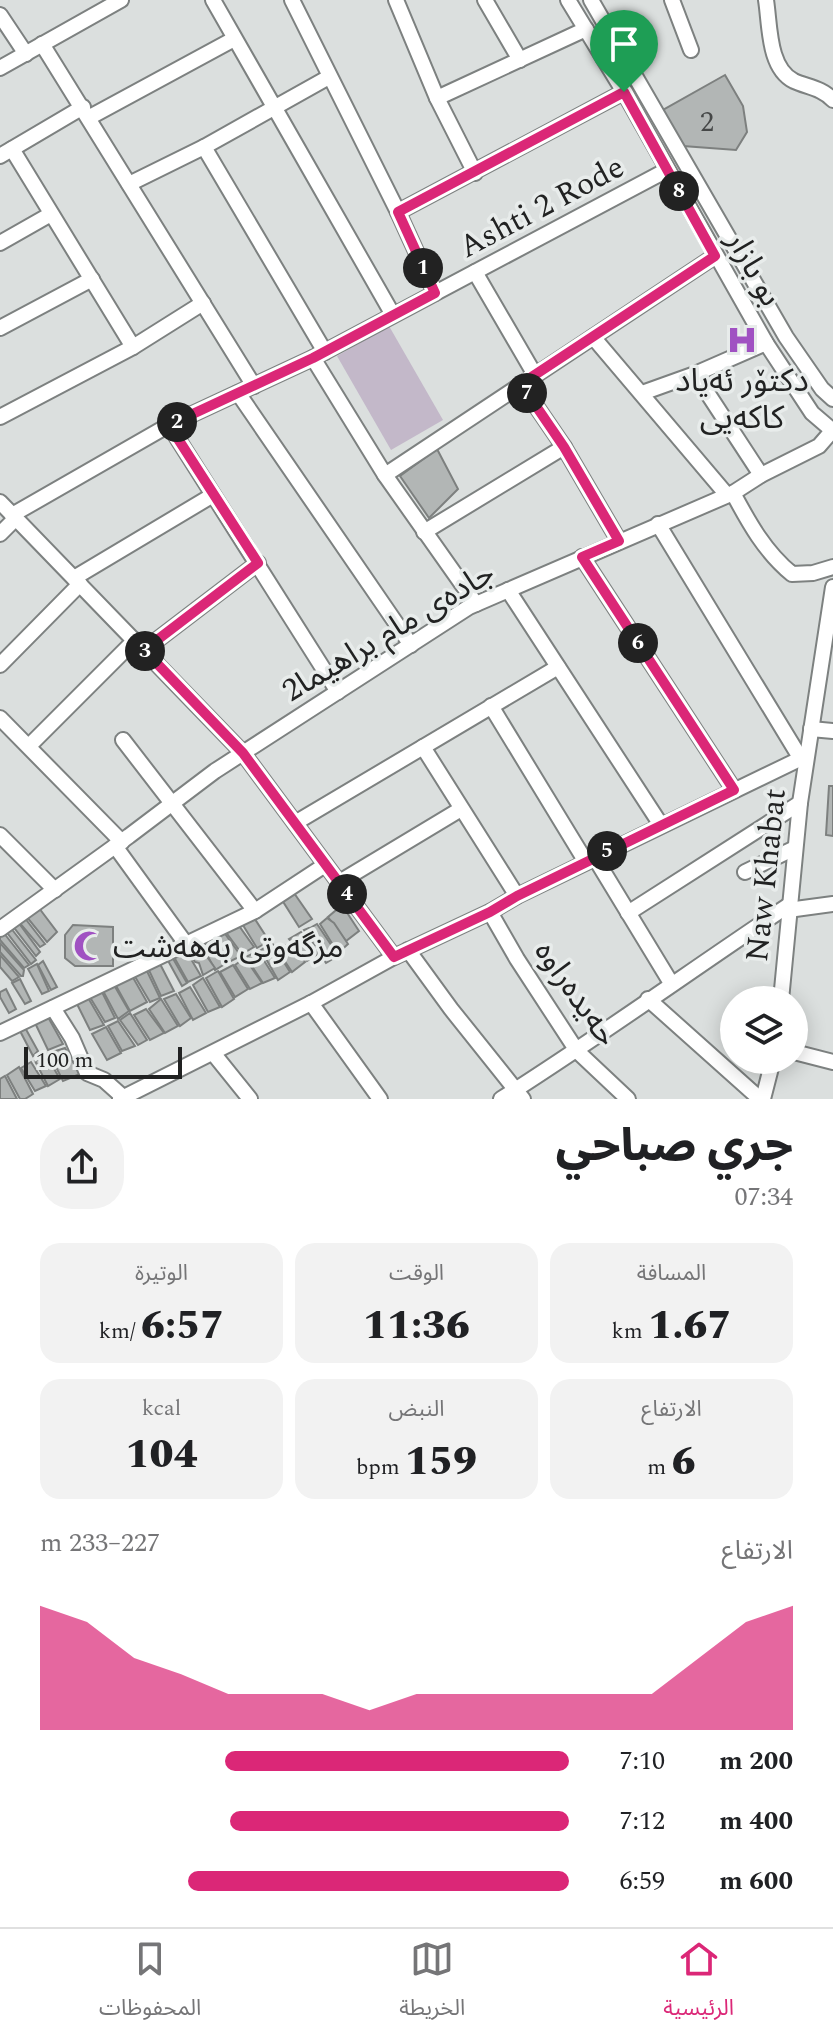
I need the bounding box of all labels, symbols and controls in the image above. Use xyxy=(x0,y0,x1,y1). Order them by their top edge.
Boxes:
pin xyxy=(590,10,658,92)
icon: arrive xyxy=(602,22,646,66)
house number: 2 xyxy=(700,101,714,144)
street label: Ashti 2 Rode xyxy=(450,143,633,272)
pin: 8 xyxy=(659,171,699,211)
text: 8 xyxy=(673,174,685,207)
street label: بو بازار xyxy=(712,221,794,316)
pin: 1 xyxy=(403,248,443,288)
text: 1 xyxy=(417,251,429,284)
hospital icon: دکتۆر ئەیاد کاکەیی xyxy=(725,323,759,357)
place label: دکتۆر ئەیاد کاکەیی xyxy=(675,357,809,443)
pin: 7 xyxy=(507,373,547,413)
text: 7 xyxy=(521,376,533,409)
pin: 2 xyxy=(157,402,197,442)
text: 2 xyxy=(171,405,183,438)
street label: جادەی مام براهیما2 xyxy=(273,549,504,715)
pin: 6 xyxy=(618,623,658,663)
text: 6 xyxy=(632,626,644,659)
pin: 3 xyxy=(125,631,165,671)
text: 3 xyxy=(139,634,151,667)
street label: Naw Khabat xyxy=(733,786,800,964)
pin: 5 xyxy=(587,831,627,871)
text: 5 xyxy=(601,834,613,867)
pin: 4 xyxy=(327,874,367,914)
text: 4 xyxy=(341,877,353,910)
place label: مزگەوتی بەهەشت xyxy=(113,923,344,972)
mosque icon: مزگەوتی بەهەشت xyxy=(72,929,106,963)
street label: حەیدەراوە xyxy=(521,931,630,1057)
map controls xyxy=(720,986,808,1074)
button: layers xyxy=(720,986,808,1074)
scale bar xyxy=(24,1043,182,1079)
text: 100 m xyxy=(36,1044,93,1077)
text: جري صباحي xyxy=(556,1113,793,1180)
button: share xyxy=(40,1125,124,1209)
text: 07:34 xyxy=(734,1177,793,1217)
text: الوتيرة xyxy=(135,1257,188,1290)
text: الوقت xyxy=(389,1257,444,1290)
text: المسافة xyxy=(637,1257,706,1290)
text: 6:57 xyxy=(141,1296,224,1357)
text: 11:36 xyxy=(363,1296,470,1357)
text: 1.67 xyxy=(648,1296,731,1357)
text: /km xyxy=(99,1315,141,1348)
text: km xyxy=(612,1315,648,1348)
text: kcal xyxy=(142,1392,181,1425)
text: النبض xyxy=(389,1393,444,1426)
text: الارتفاع xyxy=(641,1393,702,1426)
text: 104 xyxy=(126,1425,198,1486)
text: 159 xyxy=(405,1432,477,1493)
text: 6 xyxy=(672,1432,696,1493)
text: bpm xyxy=(356,1451,405,1484)
text: m xyxy=(647,1451,672,1484)
text: 227–233 m xyxy=(40,1523,160,1563)
text: الارتفاع xyxy=(722,1531,793,1571)
text: 7:10 xyxy=(619,1741,665,1781)
text: 200 m xyxy=(719,1741,793,1781)
text: 7:12 xyxy=(619,1801,665,1841)
text: 400 m xyxy=(719,1801,793,1841)
text: 6:59 xyxy=(619,1861,665,1901)
text: 600 m xyxy=(719,1861,793,1901)
tab: المحفوظات xyxy=(99,1937,201,2031)
tab: الخريطة xyxy=(399,1937,465,2031)
tab: الرئيسية xyxy=(663,1937,734,2031)

